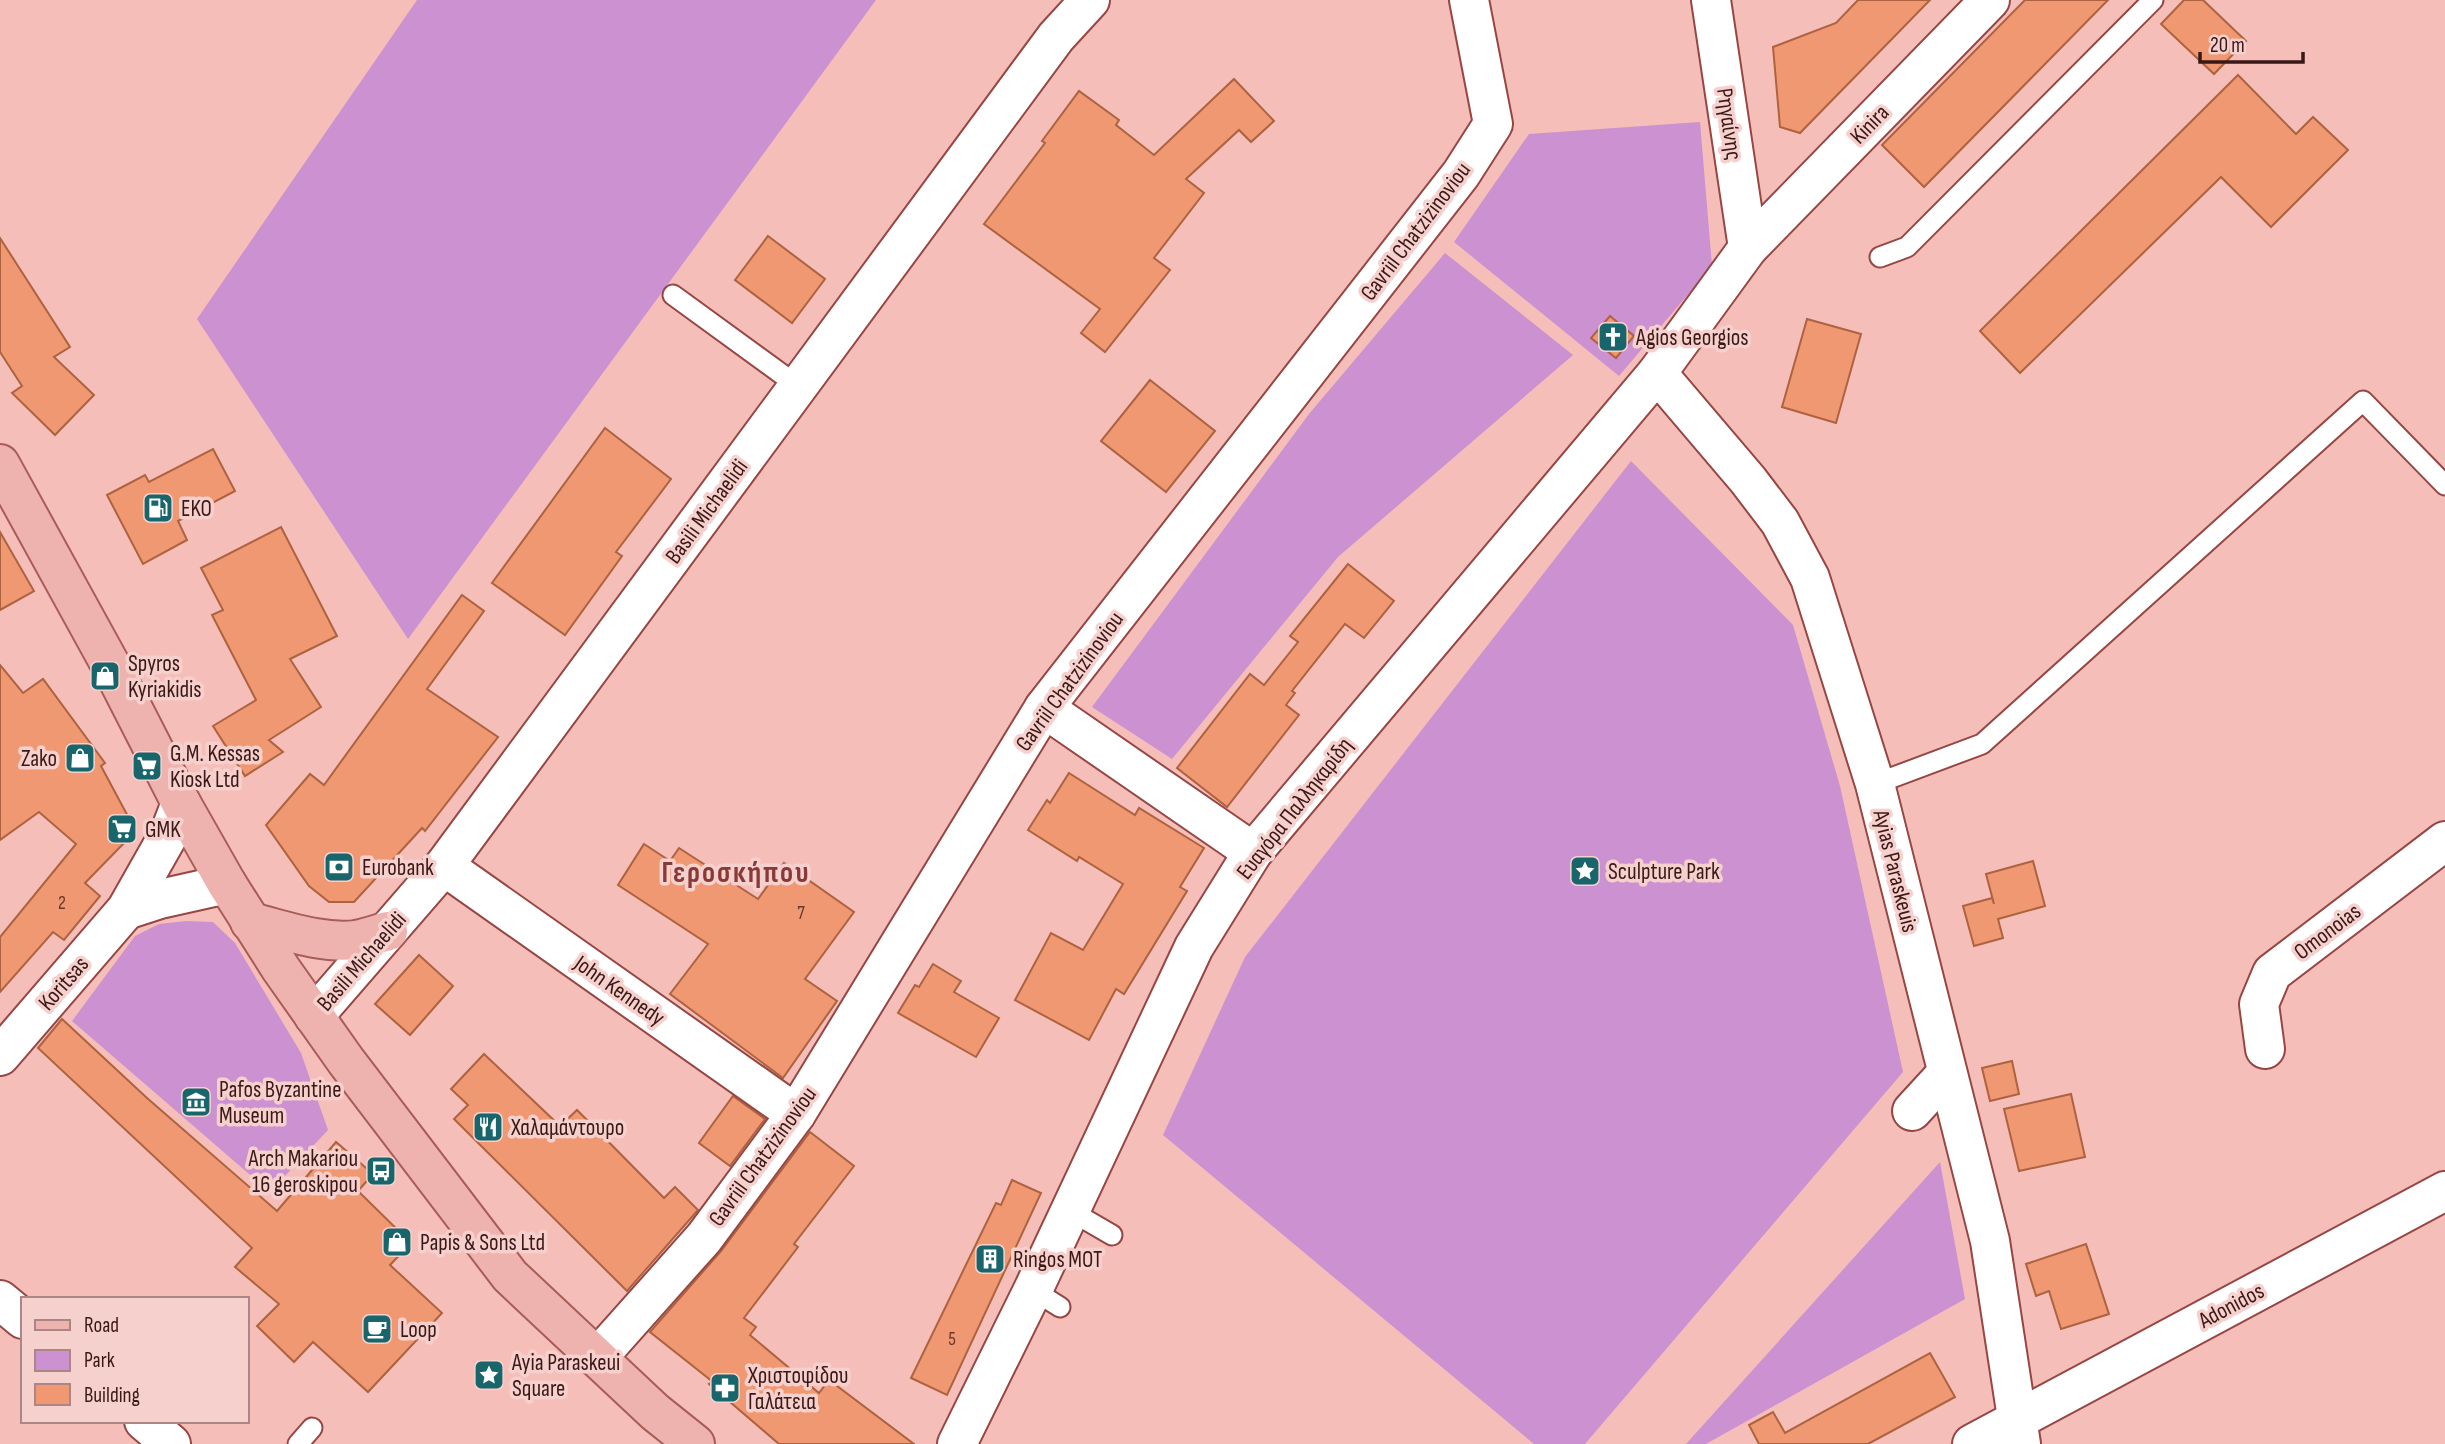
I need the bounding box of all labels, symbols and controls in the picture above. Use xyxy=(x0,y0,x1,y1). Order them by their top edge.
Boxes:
scale bar xyxy=(2200,21,2303,65)
text: 20 m xyxy=(2210,33,2245,58)
street label: Ρηγαίνης xyxy=(1710,86,1748,162)
street label: Kinira xyxy=(1844,99,1895,150)
street label: Gavriil Chatzizinoviou xyxy=(1355,157,1477,306)
church icon: Agios Georgios xyxy=(1596,320,1630,354)
place label: Agios Georgios xyxy=(1635,324,1749,352)
street label: Basili Michaelidi xyxy=(660,454,754,569)
fuel station icon: EKO xyxy=(141,491,175,525)
place label: EKO xyxy=(181,495,212,523)
street label: Gavriil Chatzizinoviou xyxy=(1010,606,1130,757)
place label: Spyros Kyriakidis xyxy=(128,650,202,704)
shop icon: Spyros Kyriakidis xyxy=(88,659,122,693)
street label: Ευαγόρα Παλληκαρίδη xyxy=(1231,732,1359,885)
place label: G.M. Kessas Kiosk Ltd xyxy=(170,740,260,794)
shop icon: Zako xyxy=(63,741,97,775)
place label: Zako xyxy=(21,745,57,773)
supermarket icon: G.M. Kessas Kiosk Ltd xyxy=(130,749,164,783)
street label: Ayias Paraskeuis xyxy=(1866,806,1924,935)
supermarket icon: GMK xyxy=(105,812,139,846)
place label: GMK xyxy=(145,816,181,844)
bank icon: Eurobank xyxy=(322,850,356,884)
place label: Eurobank xyxy=(362,854,434,882)
place icon: Sculpture Park xyxy=(1568,854,1602,888)
district label: Γεροσκήπου xyxy=(661,855,811,891)
place label: Sculpture Park xyxy=(1608,858,1720,886)
house number: 2 xyxy=(58,892,66,915)
street label: Omonoias xyxy=(2289,898,2367,966)
house number: 7 xyxy=(797,902,805,925)
street label: Basili Michaelidi xyxy=(311,906,412,1017)
street label: John Kennedy xyxy=(568,949,670,1032)
street label: Koritsas xyxy=(33,951,95,1016)
place label: Pafos Byzantine Museum xyxy=(219,1076,341,1130)
street label: Gavriil Chatzizinoviou xyxy=(703,1081,823,1232)
museum icon: Pafos Byzantine Museum xyxy=(179,1085,213,1119)
restaurant icon: Χαλαμάντουρο xyxy=(471,1110,505,1144)
place label: Χαλαμάντουρο xyxy=(510,1114,624,1142)
place label: Arch Makariou 16 geroskipou xyxy=(248,1145,358,1199)
bus stop icon: Arch Makariou 16 geroskipou xyxy=(364,1154,398,1188)
shop icon: Papis & Sons Ltd xyxy=(380,1225,414,1259)
place label: Papis & Sons Ltd xyxy=(420,1229,545,1257)
building icon: Ringos MOT xyxy=(973,1242,1007,1276)
place label: Ringos MOT xyxy=(1013,1246,1102,1274)
street label: Adonidos xyxy=(2193,1277,2269,1335)
legend xyxy=(21,1297,248,1423)
cafe icon: Loop xyxy=(360,1312,394,1346)
text: Road xyxy=(84,1313,119,1338)
place label: Loop xyxy=(400,1316,437,1344)
house number: 5 xyxy=(948,1328,956,1351)
text: Park xyxy=(84,1348,115,1373)
place label: Ayia Paraskeui Square xyxy=(511,1349,620,1403)
place icon: Ayia Paraskeui Square xyxy=(472,1358,506,1392)
place label: Χριστοφίδου Γαλάτεια xyxy=(747,1362,849,1416)
pharmacy icon: Χριστοφίδου Γαλάτεια xyxy=(708,1371,742,1405)
text: Building xyxy=(84,1383,140,1408)

